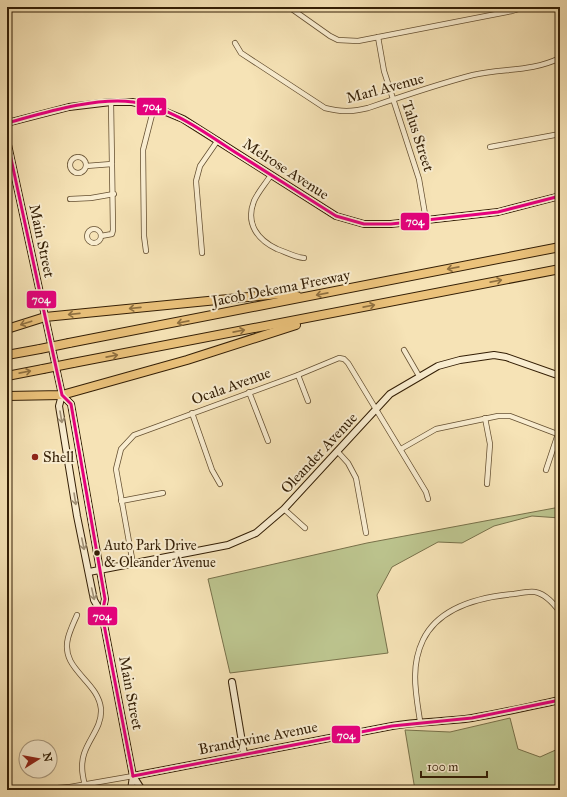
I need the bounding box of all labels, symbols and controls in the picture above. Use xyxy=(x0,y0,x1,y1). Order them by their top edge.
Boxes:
street label: Marl Avenue xyxy=(344,69,426,107)
line badge: 704 xyxy=(136,97,167,116)
street label: Talus Street xyxy=(398,98,438,174)
text: 704 xyxy=(143,100,162,114)
street label: Melrose Avenue xyxy=(240,135,332,203)
street label: Main Street xyxy=(25,203,59,280)
line badge: 704 xyxy=(400,212,430,231)
text: 704 xyxy=(406,215,425,229)
one-way arrow xyxy=(447,264,460,272)
street label: Jacob Dekema Freeway xyxy=(208,266,353,312)
one-way arrow xyxy=(490,277,503,285)
line badge: 704 xyxy=(26,290,57,309)
one-way arrow xyxy=(316,290,329,298)
text: 704 xyxy=(32,293,51,307)
one-way arrow xyxy=(362,302,375,310)
one-way arrow xyxy=(129,304,142,312)
one-way arrow xyxy=(68,310,81,318)
one-way arrow xyxy=(177,318,190,326)
one-way arrow xyxy=(20,320,33,327)
one-way arrow xyxy=(232,327,245,335)
one-way arrow xyxy=(105,351,118,359)
street label: Ocala Avenue xyxy=(189,363,273,409)
one-way arrow xyxy=(18,368,31,376)
street label: Oleander Avenue xyxy=(277,409,361,497)
one-way arrow xyxy=(57,410,65,423)
place label: Shell xyxy=(43,448,75,466)
marker: Shell xyxy=(30,452,40,462)
one-way arrow xyxy=(71,492,79,505)
one-way arrow xyxy=(80,537,88,550)
place label: Auto Park Drive & Oleander Avenue xyxy=(103,537,216,571)
marker: Auto Park Drive & Oleander Avenue xyxy=(92,548,102,558)
one-way arrow xyxy=(90,587,98,600)
line badge: 704 xyxy=(87,606,118,626)
text: 704 xyxy=(93,610,112,624)
street label: Main Street xyxy=(115,655,147,732)
street label: Brandywine Avenue xyxy=(197,718,319,758)
line badge: 704 xyxy=(331,725,361,744)
text: 704 xyxy=(337,729,356,743)
north arrow xyxy=(18,739,58,779)
text: N xyxy=(40,751,55,764)
scale bar xyxy=(421,753,487,779)
text: 100 m xyxy=(427,760,458,774)

